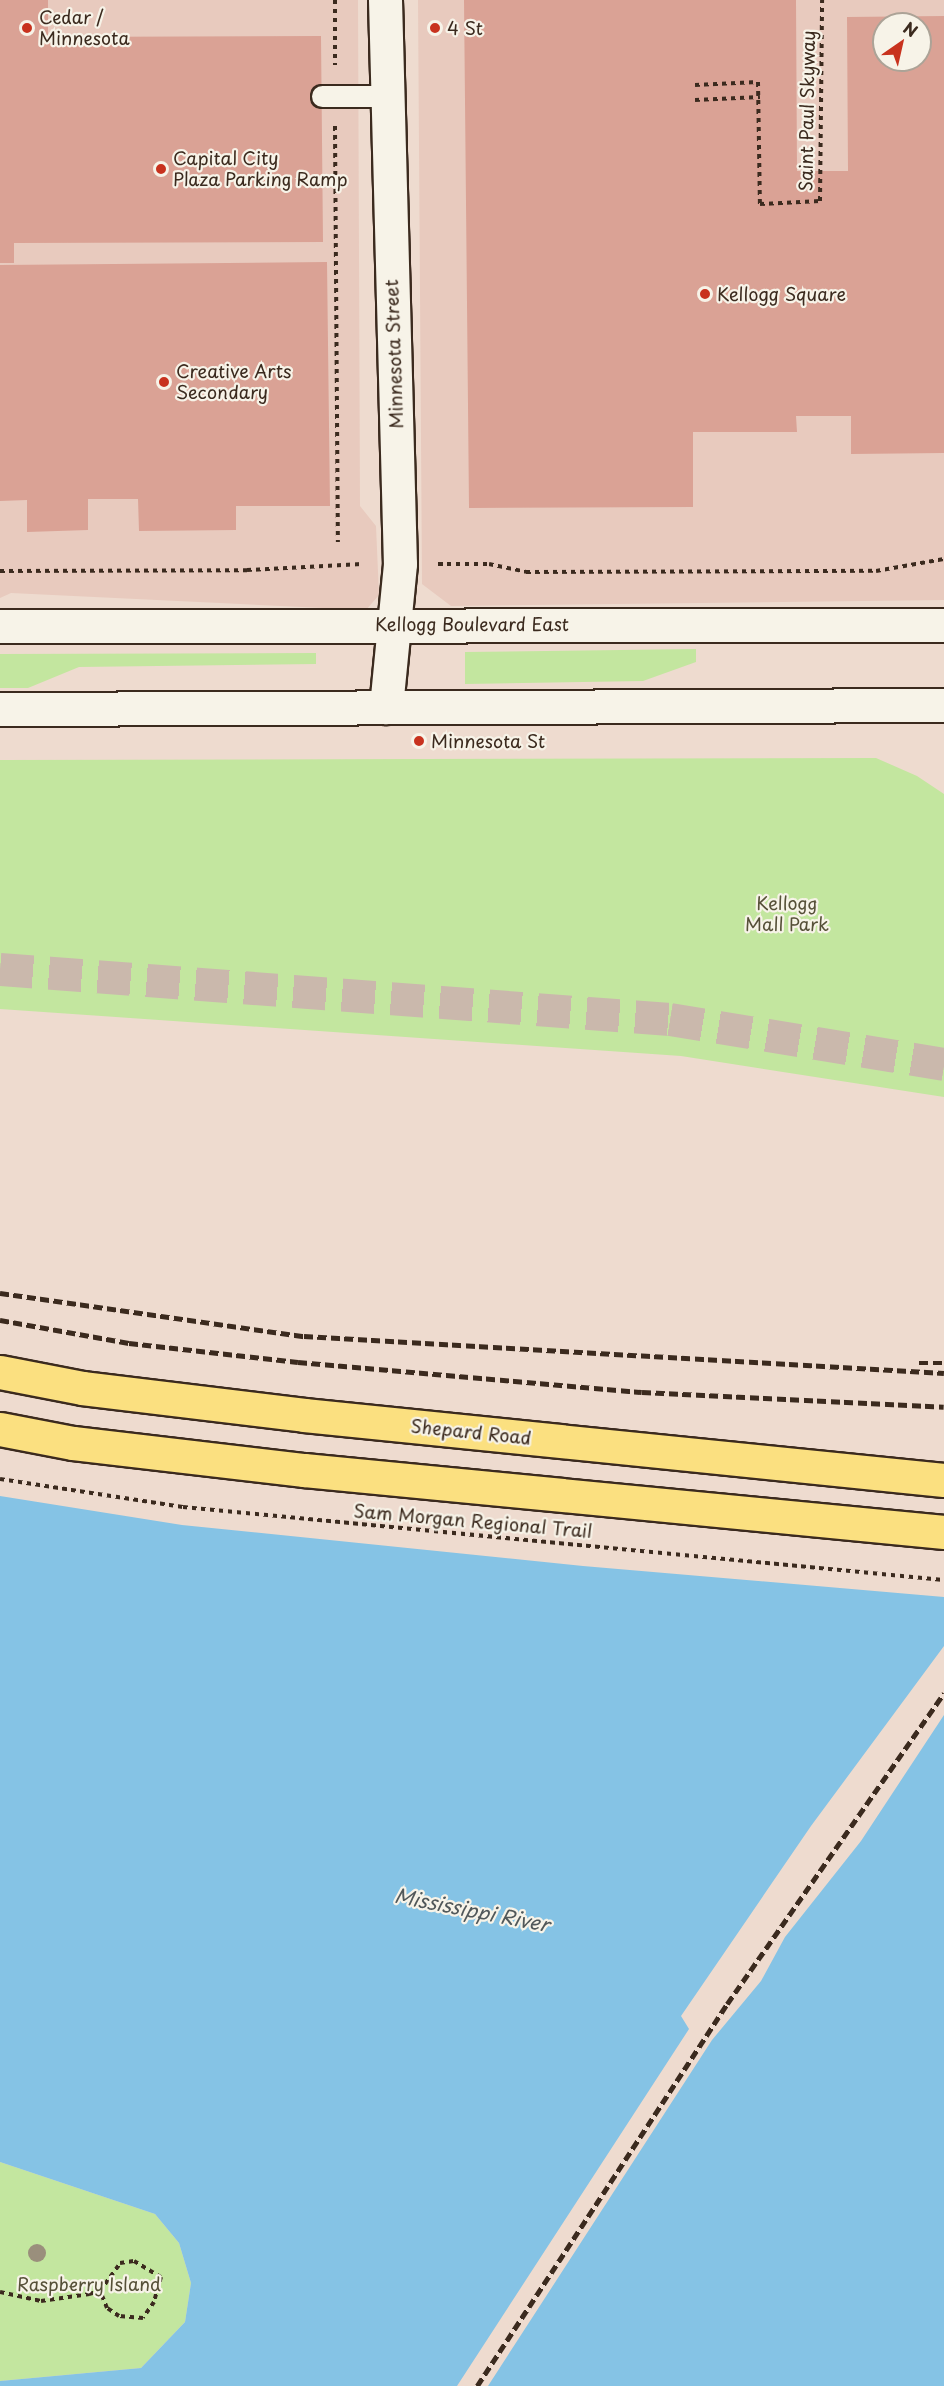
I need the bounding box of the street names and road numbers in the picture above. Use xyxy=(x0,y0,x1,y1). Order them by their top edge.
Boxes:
street label: Saint Paul Skyway xyxy=(795,30,819,192)
street label: Minnesota Street xyxy=(381,279,407,429)
street label: Kellogg Boulevard East xyxy=(374,613,570,635)
street label: Shepard Road xyxy=(409,1415,533,1449)
street label: Sam Morgan Regional Trail xyxy=(354,1500,592,1542)

